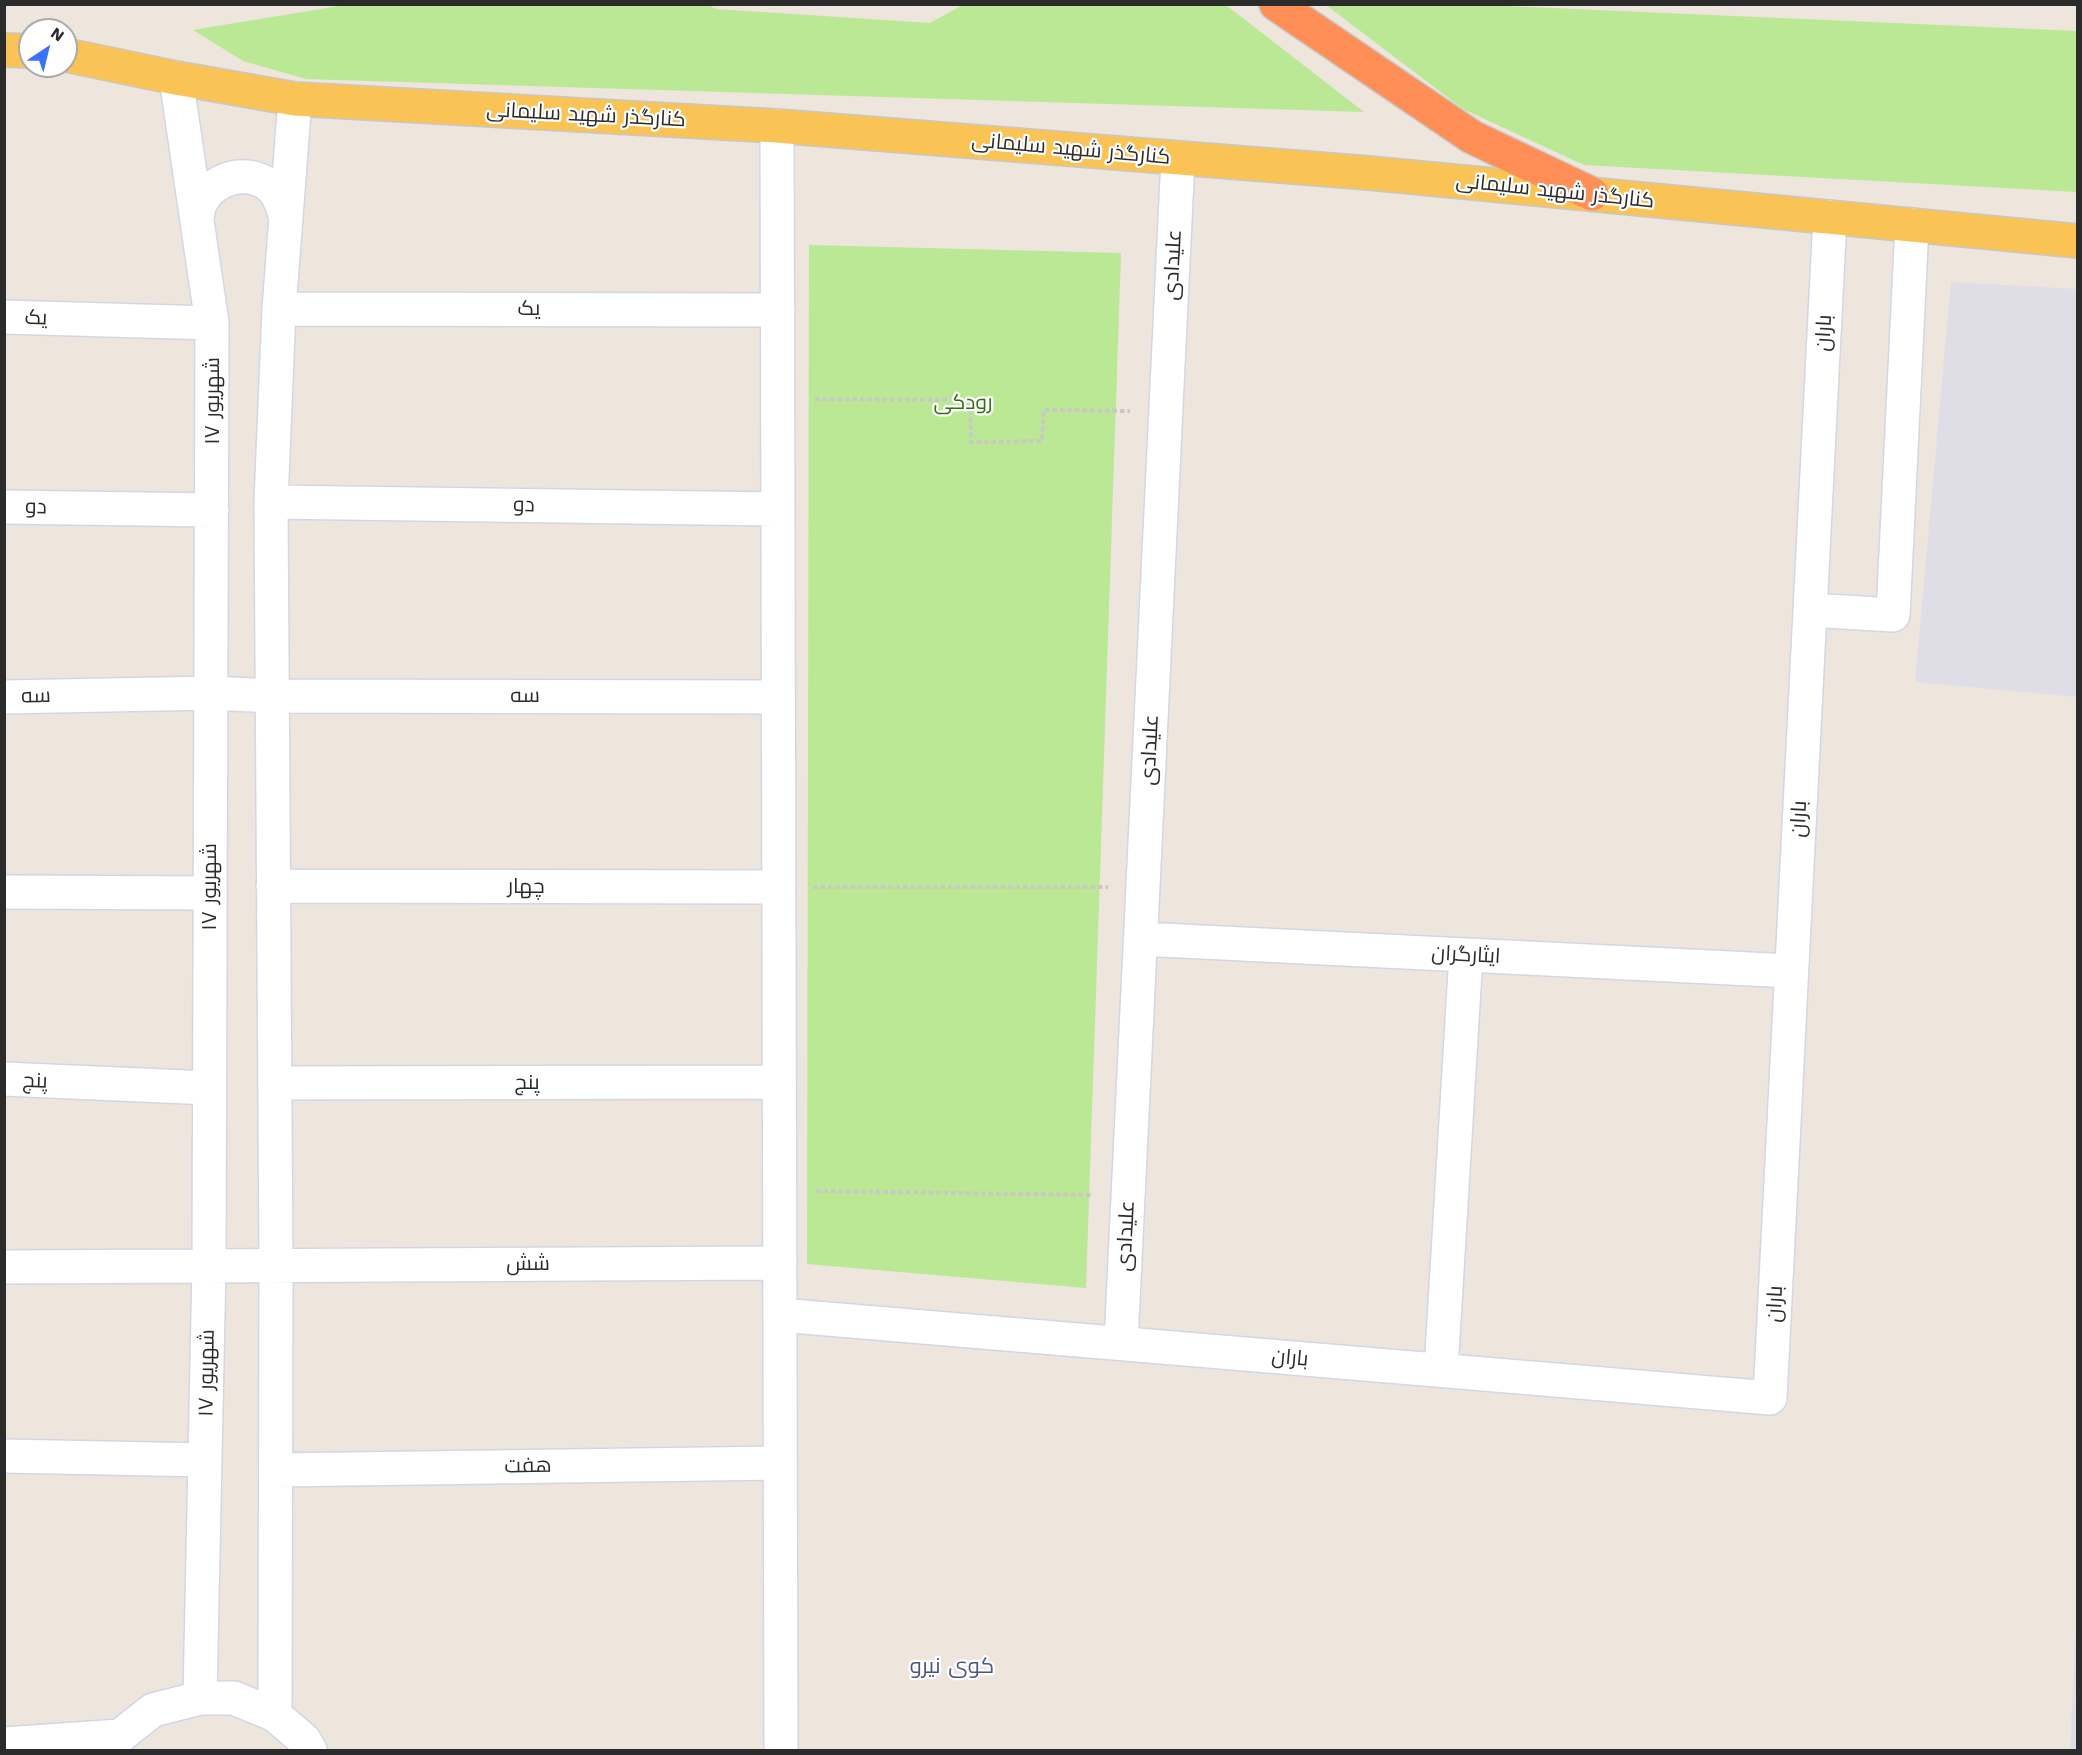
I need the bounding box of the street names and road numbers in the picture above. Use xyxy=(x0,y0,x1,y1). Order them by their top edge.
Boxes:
street label: کنارگذر شهید سلیمانی xyxy=(486,97,686,133)
street label: کنارگذر شهید سلیمانی xyxy=(971,128,1171,170)
street label: کنارگذر شهید سلیمانی xyxy=(1455,168,1655,214)
street label: علیدادی xyxy=(1159,229,1187,301)
street label: یک xyxy=(518,296,540,322)
street label: یک xyxy=(24,305,48,331)
street label: باران xyxy=(1810,314,1838,352)
street label: ۱۷ شهریور xyxy=(200,357,226,445)
street label: دو xyxy=(513,492,535,518)
street label: دو xyxy=(25,494,47,520)
street label: سه xyxy=(21,683,51,709)
street label: سه xyxy=(510,683,540,709)
street label: علیدادی xyxy=(1136,714,1164,786)
street label: باران xyxy=(1785,800,1813,838)
street label: ۱۷ شهریور xyxy=(197,843,223,931)
street label: چهار xyxy=(507,874,545,900)
street label: ایثارگران xyxy=(1431,941,1501,969)
street label: پنج xyxy=(22,1068,48,1094)
street label: پنج xyxy=(515,1070,539,1096)
street label: علیدادی xyxy=(1112,1200,1140,1272)
street label: شش xyxy=(506,1251,550,1277)
street label: باران xyxy=(1761,1285,1789,1323)
street label: ۱۷ شهریور xyxy=(194,1329,220,1417)
street label: باران xyxy=(1270,1344,1310,1372)
street label: هفت xyxy=(504,1453,552,1479)

